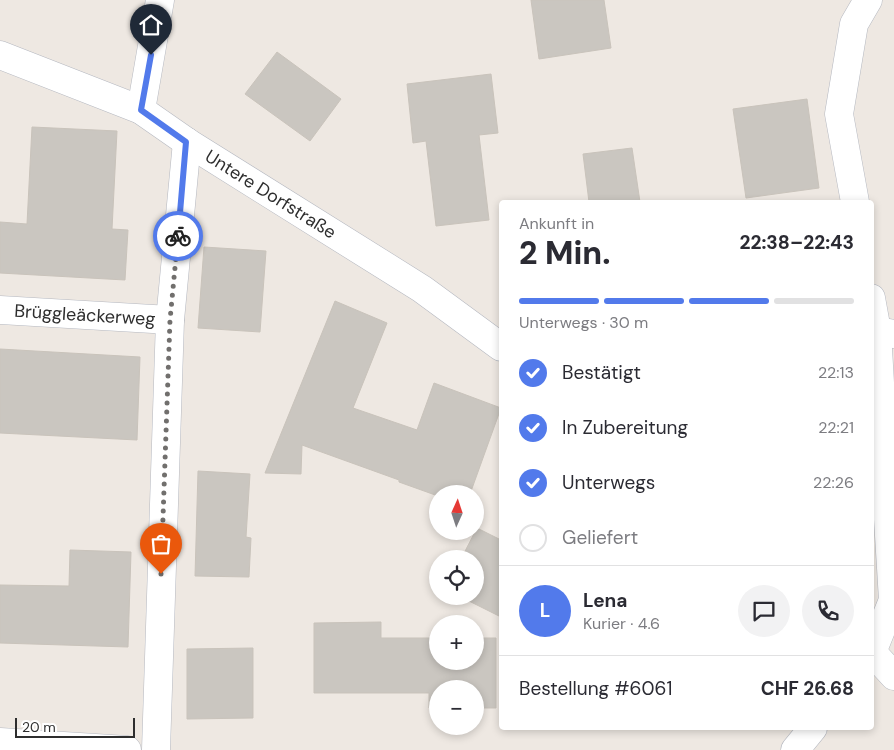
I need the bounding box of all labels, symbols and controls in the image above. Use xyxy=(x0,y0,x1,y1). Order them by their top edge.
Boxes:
pin xyxy=(130,4,172,55)
icon: home xyxy=(137,11,165,39)
street label: Untere Dorfstraße xyxy=(201,144,341,244)
courier xyxy=(153,211,203,261)
text: Ankunft in xyxy=(519,213,594,234)
icon: bike xyxy=(164,222,192,250)
text: 22:38–22:43 xyxy=(739,230,854,255)
text: 2 Min. xyxy=(519,232,610,274)
street label: Brüggleäckerweg xyxy=(14,299,156,331)
text: Unterwegs · 30 m xyxy=(519,312,648,333)
icon: check xyxy=(519,359,547,387)
text: Bestätigt xyxy=(562,360,641,385)
text: 22:13 xyxy=(818,362,854,383)
icon: check xyxy=(519,414,547,442)
text: In Zubereitung xyxy=(562,415,688,440)
text: 22:21 xyxy=(818,417,854,438)
icon: check xyxy=(519,469,547,497)
text: Unterwegs xyxy=(562,470,655,495)
text: 22:26 xyxy=(813,472,854,493)
north arrow xyxy=(429,485,484,540)
map controls xyxy=(429,485,484,735)
pin xyxy=(140,523,182,574)
text: Geliefert xyxy=(562,525,638,550)
icon: bag xyxy=(147,530,175,558)
button: locate xyxy=(429,550,484,605)
button: chat xyxy=(738,585,790,637)
button: phone xyxy=(802,585,854,637)
text: Lena xyxy=(583,588,627,613)
text: L xyxy=(540,598,550,623)
text: Kurier · 4.6 xyxy=(583,613,660,634)
button: + xyxy=(429,615,484,670)
text: Bestellung #6061 xyxy=(519,676,672,701)
text: CHF 26.68 xyxy=(761,676,854,701)
button: − xyxy=(429,680,484,735)
scale bar xyxy=(15,715,135,738)
text: 20 m xyxy=(22,718,56,736)

